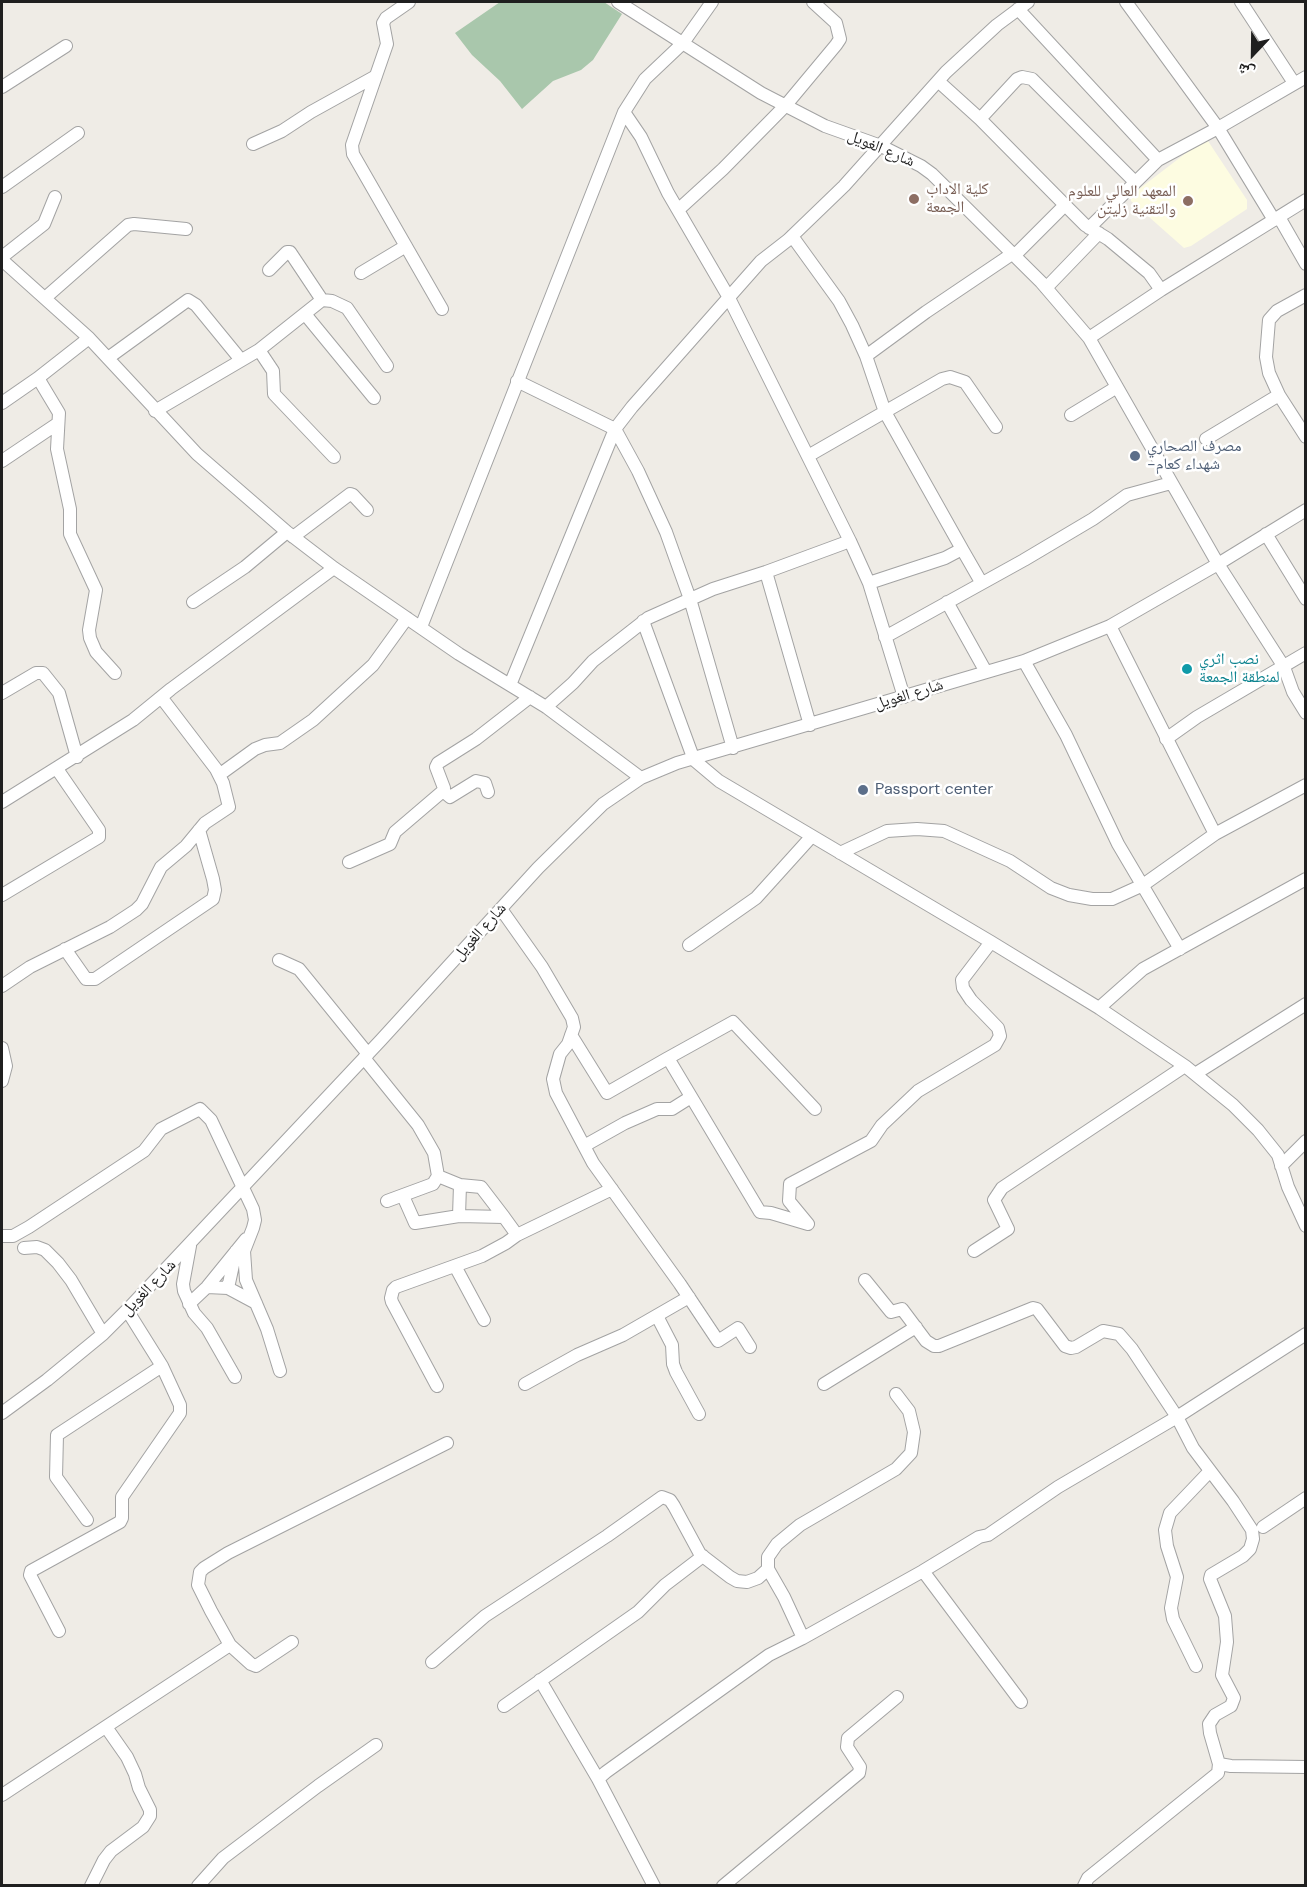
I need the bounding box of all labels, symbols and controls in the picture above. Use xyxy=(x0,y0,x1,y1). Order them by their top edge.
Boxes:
north arrow xyxy=(1223,24,1283,84)
text: ش xyxy=(1234,58,1258,84)
street label: شارع الغويل xyxy=(845,126,917,172)
place label: كلية اﻻداب الجمعة xyxy=(926,180,989,218)
place label: المعهد العالي للعلوم والتقنية زليتن xyxy=(1068,182,1176,220)
marker: كلية اﻻداب الجمعة xyxy=(907,192,921,206)
marker: المعهد العالي للعلوم والتقنية زليتن xyxy=(1181,194,1195,208)
place label: مصرف الصحاري -شهداء كعام xyxy=(1147,437,1241,475)
marker: مصرف الصحاري -شهداء كعام xyxy=(1128,449,1142,463)
place label: نصب اثري لمنطقة الجمعة xyxy=(1199,650,1280,688)
marker: نصب اثري لمنطقة الجمعة xyxy=(1180,662,1194,676)
street label: شارع الغويل xyxy=(872,675,946,715)
place label: Passport center xyxy=(875,780,993,800)
marker: Passport center xyxy=(856,783,870,797)
street label: شارع الغويل xyxy=(449,899,511,965)
street label: شارع الغويل xyxy=(117,1256,181,1320)

